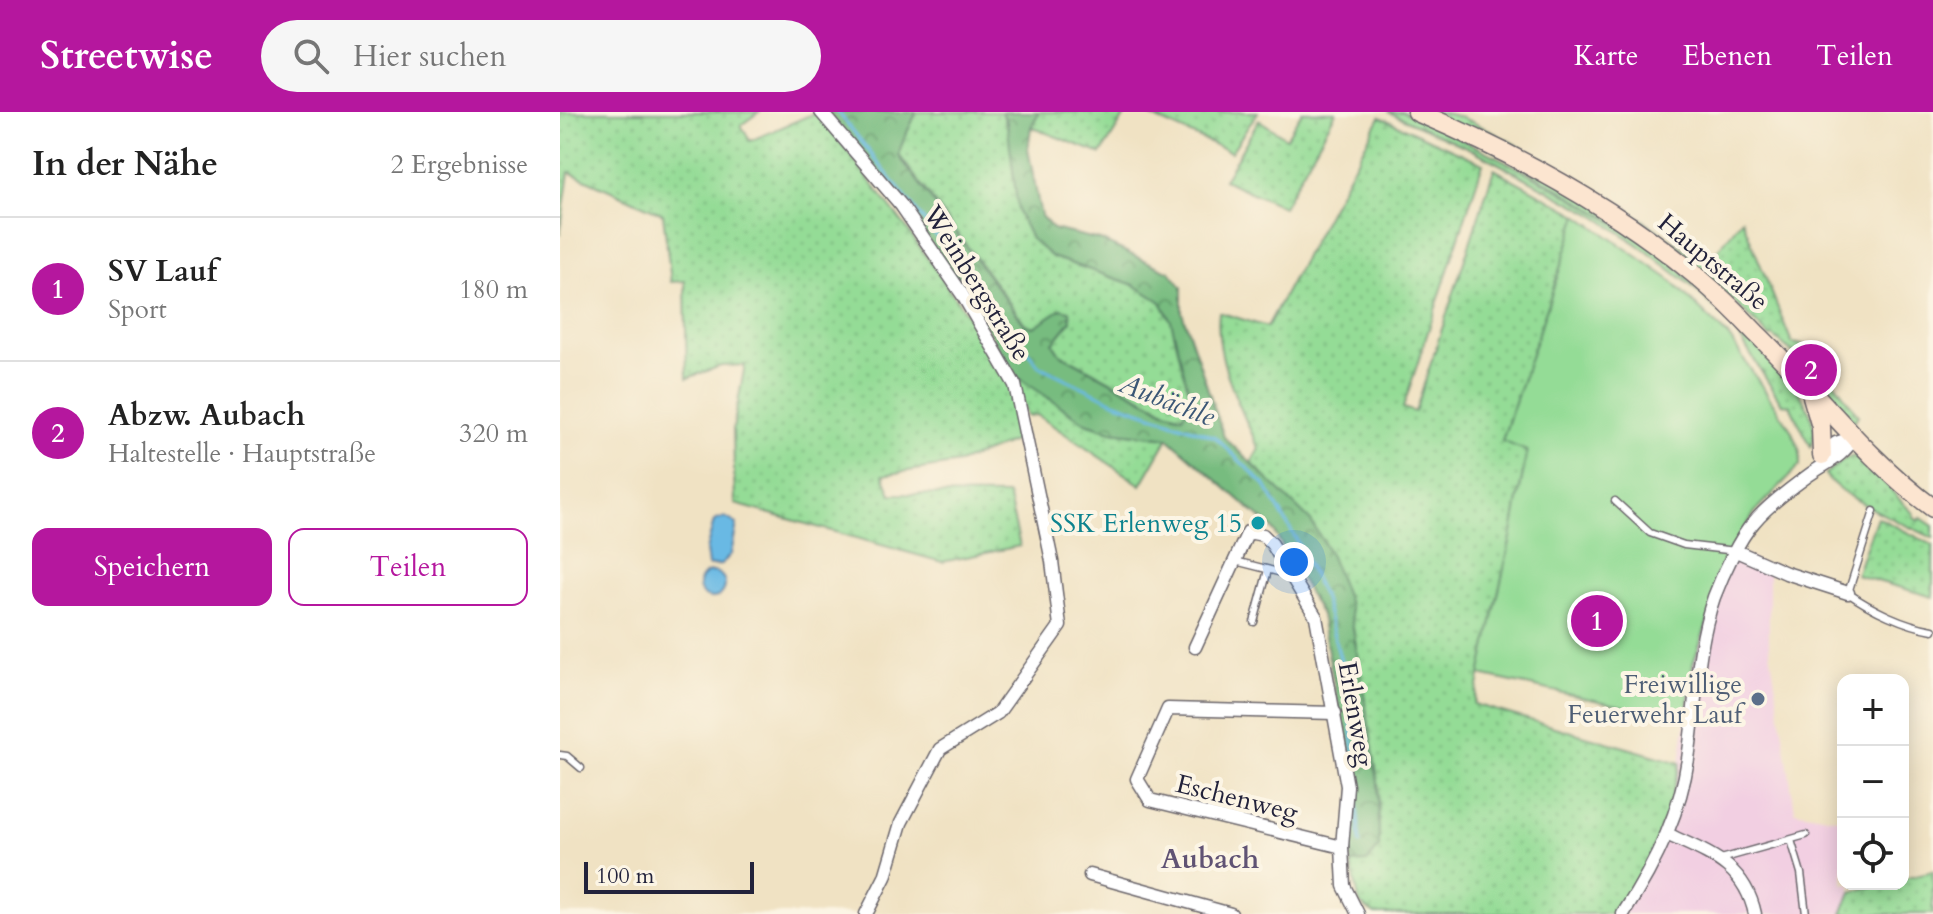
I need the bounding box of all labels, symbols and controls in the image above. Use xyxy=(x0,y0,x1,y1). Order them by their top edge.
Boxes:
search box xyxy=(261,20,821,92)
text: Streetwise xyxy=(40,30,213,82)
icon: search xyxy=(289,34,333,78)
text: Hier suchen xyxy=(353,36,507,77)
text: Karte xyxy=(1574,37,1639,75)
text: Ebenen xyxy=(1683,37,1772,75)
text: Teilen xyxy=(1816,37,1893,75)
text: In der Nähe xyxy=(32,141,218,187)
text: 2 Ergebnisse xyxy=(391,147,528,182)
street label: Weinbergstraße xyxy=(915,198,1039,367)
street label: Hauptstraße xyxy=(1650,205,1776,319)
text: SV Lauf xyxy=(108,251,217,292)
text: 1 xyxy=(51,272,65,307)
text: 180 m xyxy=(459,272,528,307)
text: Sport xyxy=(108,292,167,327)
pin: 2 xyxy=(1785,340,1837,400)
water label: Aubächle xyxy=(1113,364,1221,436)
text: Abzw. Aubach xyxy=(108,395,305,436)
text: 2 xyxy=(51,416,65,451)
text: 320 m xyxy=(459,416,528,451)
text: Haltestelle · Hauptstraße xyxy=(108,436,376,471)
place label: SSK Erlenweg 15 xyxy=(1050,506,1242,541)
marker: SSK Erlenweg 15 xyxy=(1249,514,1267,532)
button: Speichern xyxy=(32,528,272,606)
button: Teilen xyxy=(288,528,528,606)
your location xyxy=(1274,542,1314,582)
pin: 1 xyxy=(1571,591,1623,651)
street label: Erlenweg xyxy=(1330,659,1383,770)
place label: Freiwillige Feuerwehr Lauf xyxy=(1567,667,1746,732)
map controls xyxy=(1837,674,1909,890)
button: + xyxy=(1837,674,1909,746)
marker: Freiwillige Feuerwehr Lauf xyxy=(1749,690,1767,708)
button: − xyxy=(1837,746,1909,818)
street label: Eschenweg xyxy=(1172,766,1302,830)
button: locate xyxy=(1837,818,1909,890)
district label: Aubach xyxy=(1161,840,1260,878)
scale bar xyxy=(584,858,754,894)
text: 100 m xyxy=(596,861,654,891)

